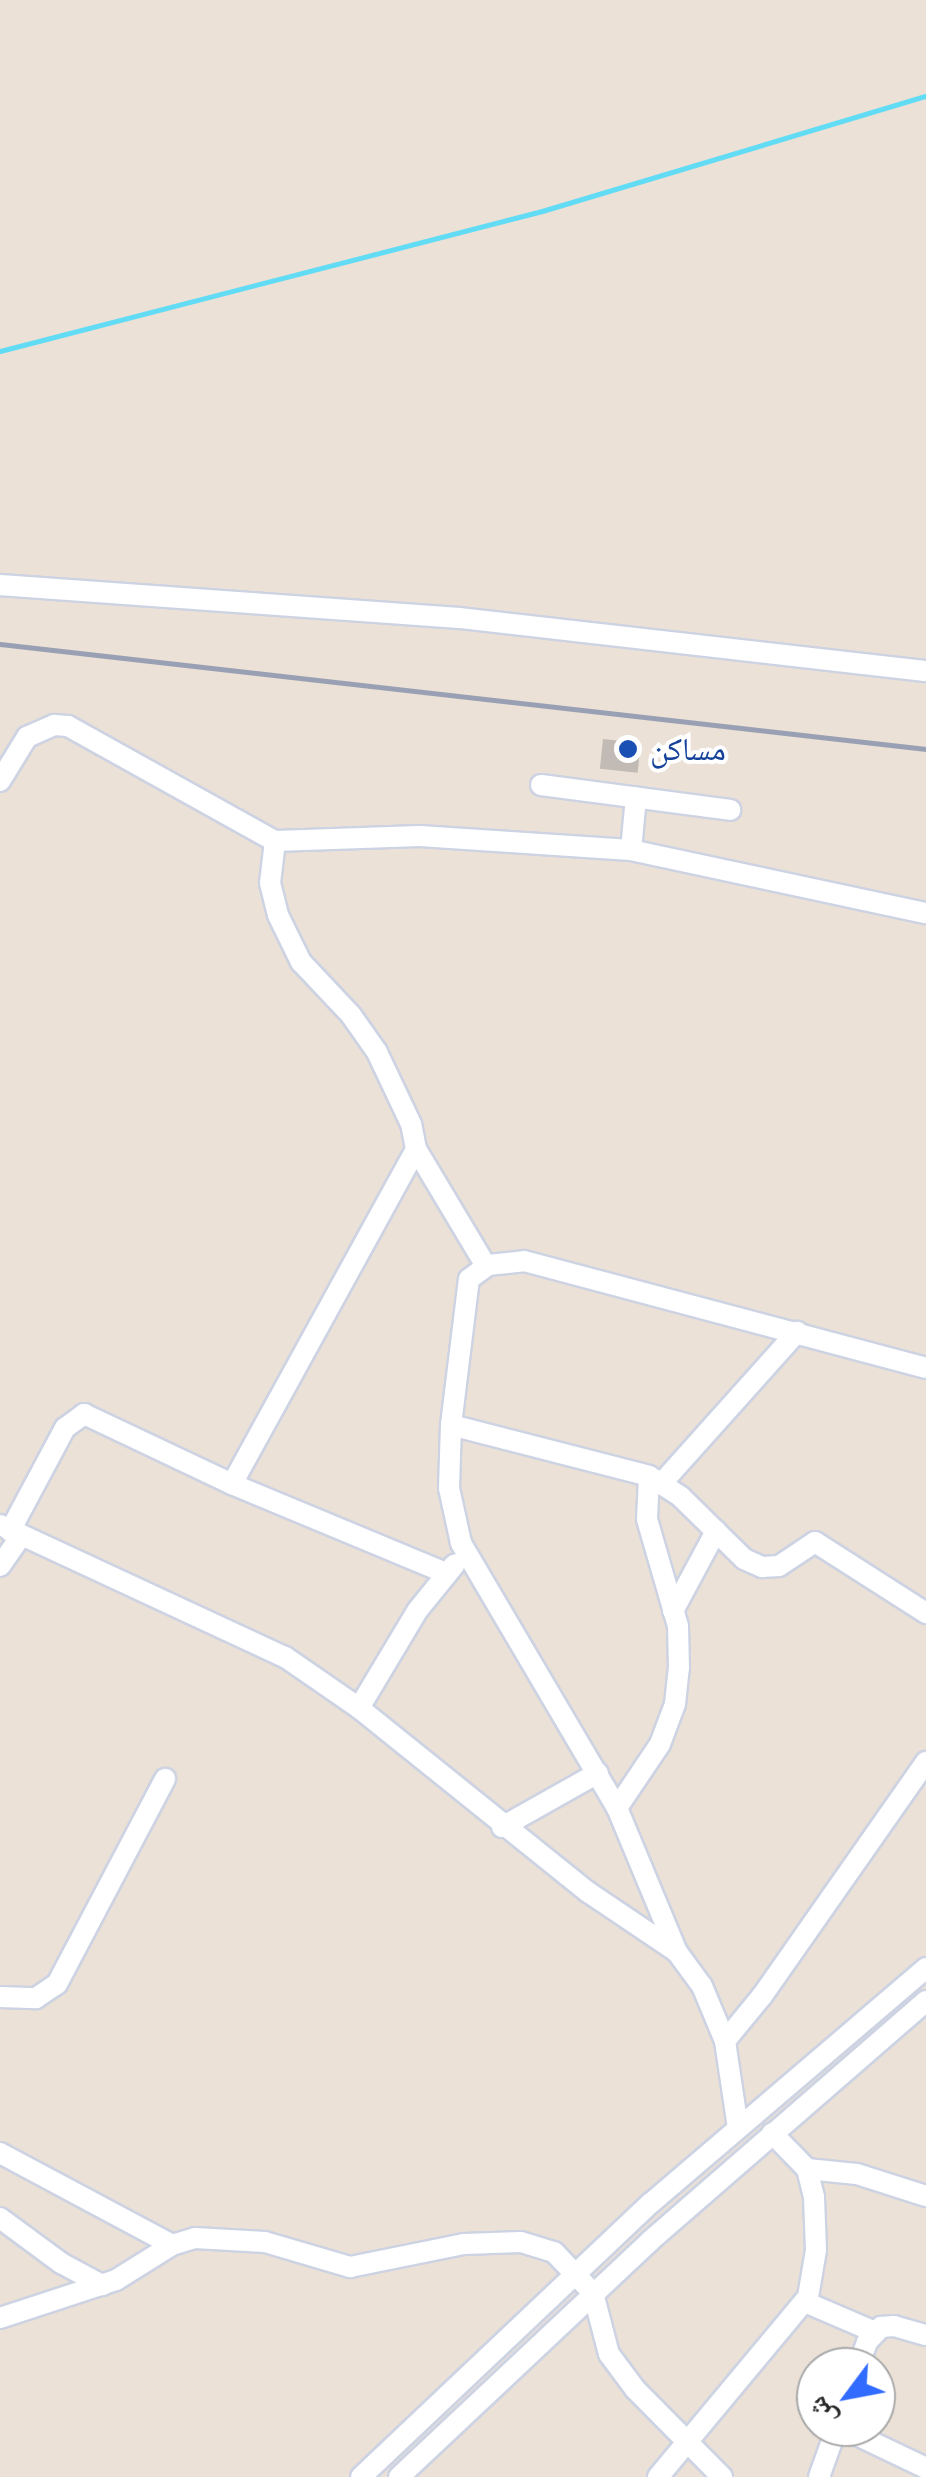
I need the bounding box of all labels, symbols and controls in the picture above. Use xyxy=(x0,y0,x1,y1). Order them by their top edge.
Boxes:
place label: مساكن xyxy=(650,730,726,768)
marker: مساكن xyxy=(615,736,641,762)
north arrow xyxy=(796,2347,896,2447)
text: ش xyxy=(801,2391,843,2433)

